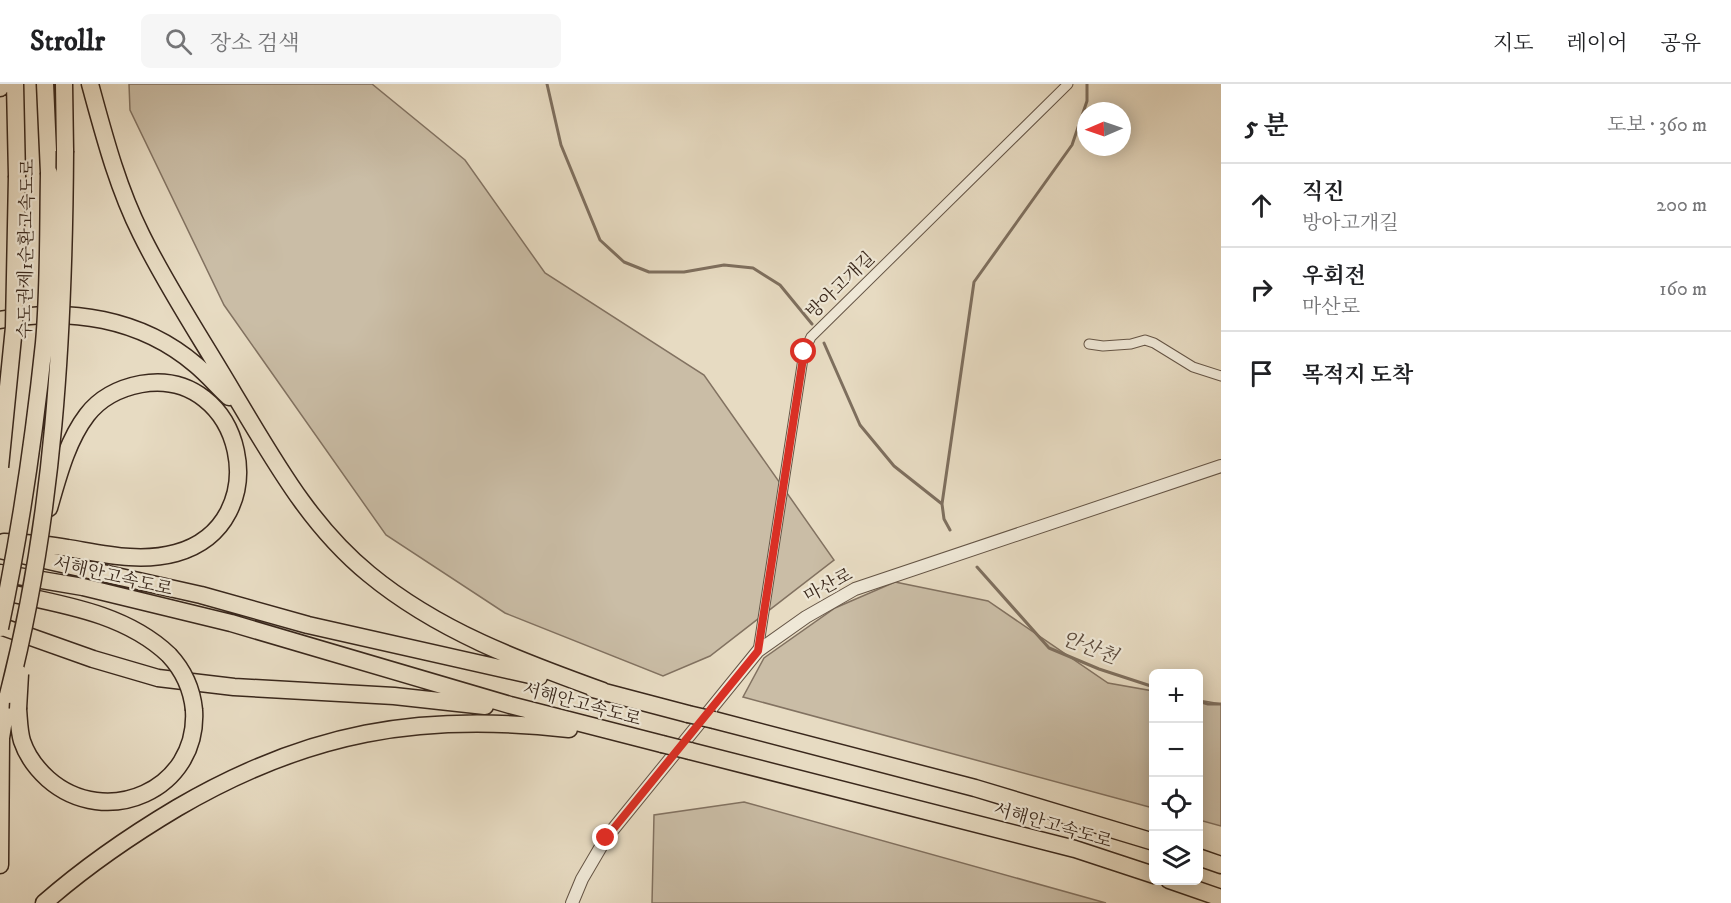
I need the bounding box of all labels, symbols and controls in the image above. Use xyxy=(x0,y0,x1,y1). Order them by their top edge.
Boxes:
search box xyxy=(141,14,561,68)
text: Strollr xyxy=(30,24,105,59)
icon: search xyxy=(162,25,195,58)
text: 장소 검색 xyxy=(210,30,300,57)
text: 지도 xyxy=(1493,31,1534,57)
text: 레이어 xyxy=(1567,31,1627,57)
text: 공유 xyxy=(1660,31,1701,57)
north arrow xyxy=(1077,102,1131,156)
text: 5 분 xyxy=(1245,110,1289,143)
text: 도보 · 360 m xyxy=(1607,113,1707,138)
street label: 수도권제1순환고속도로 xyxy=(14,159,40,339)
text: 직진 xyxy=(1302,179,1345,206)
icon: ahead xyxy=(1245,189,1278,222)
text: 200 m xyxy=(1656,193,1707,218)
text: 방아고개길 xyxy=(1302,211,1399,236)
street label: 방아고개길 xyxy=(802,248,880,324)
text: 우회전 xyxy=(1302,263,1366,290)
icon: right xyxy=(1245,273,1278,306)
text: 160 m xyxy=(1659,277,1707,302)
text: 마산로 xyxy=(1302,295,1360,320)
route start xyxy=(790,338,816,364)
icon: arrive xyxy=(1245,357,1278,390)
text: 목적지 도착 xyxy=(1302,362,1413,389)
street label: 서해안고속도로 xyxy=(51,553,175,601)
street label: 마산로 xyxy=(800,564,857,608)
water label: 안산천 xyxy=(1058,626,1123,671)
map controls xyxy=(1149,669,1203,885)
button: + xyxy=(1149,669,1203,723)
street label: 서해안고속도로 xyxy=(520,679,643,731)
button: − xyxy=(1149,723,1203,777)
button: locate xyxy=(1149,777,1203,831)
street label: 서해안고속도로 xyxy=(991,799,1114,853)
route end xyxy=(592,824,618,850)
button: layers xyxy=(1149,831,1203,885)

